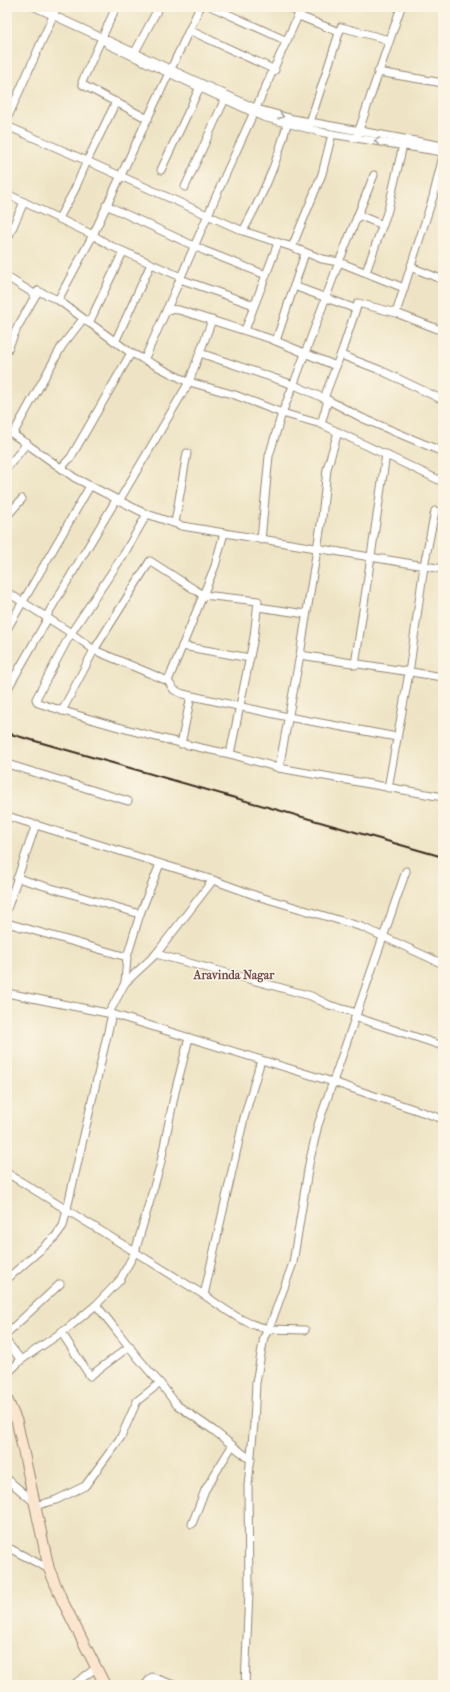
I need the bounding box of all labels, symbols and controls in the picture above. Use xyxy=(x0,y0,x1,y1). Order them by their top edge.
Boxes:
one-way arrow xyxy=(277,111,284,120)
one-way arrow xyxy=(374,137,380,146)
district label: Aravinda Nagar xyxy=(193,968,275,983)

